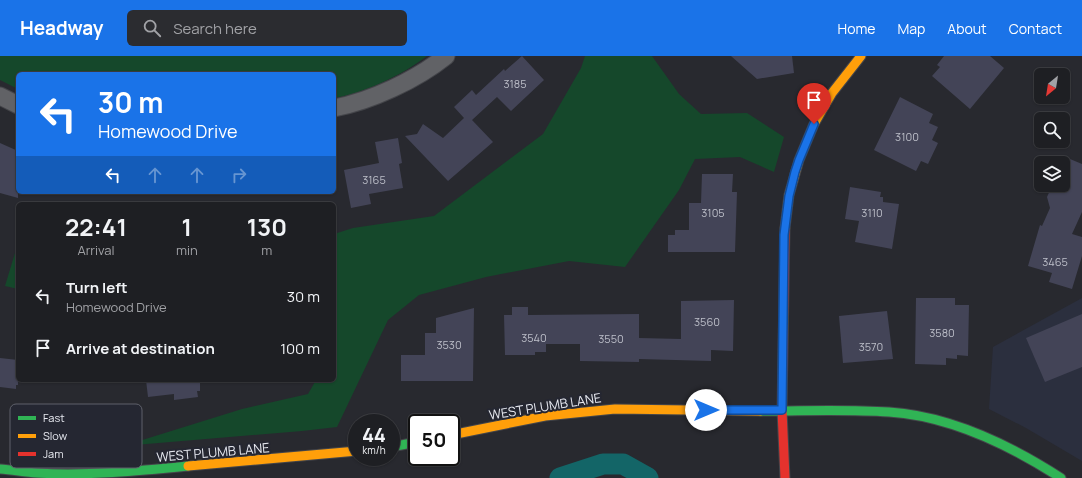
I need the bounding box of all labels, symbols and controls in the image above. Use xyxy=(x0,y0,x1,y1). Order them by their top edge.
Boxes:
search box xyxy=(127,10,407,46)
text: Headway xyxy=(20,15,103,41)
icon: search xyxy=(141,17,163,39)
text: Search here xyxy=(173,18,257,39)
text: Home xyxy=(838,19,875,38)
text: Map xyxy=(897,19,925,38)
text: About xyxy=(947,19,987,38)
text: Contact xyxy=(1009,19,1062,38)
north arrow xyxy=(1034,68,1070,104)
map controls xyxy=(1034,68,1070,192)
house number: 3185 xyxy=(503,76,527,91)
text: 30 m xyxy=(98,83,163,121)
pin xyxy=(797,83,831,124)
icon: left xyxy=(32,88,84,140)
icon: arrive xyxy=(803,89,825,111)
button: search xyxy=(1034,112,1070,148)
text: Homewood Drive xyxy=(98,119,237,143)
house number: 3100 xyxy=(895,129,919,144)
button: layers xyxy=(1034,156,1070,192)
icon: left xyxy=(102,164,124,186)
icon: ahead xyxy=(144,164,166,186)
icon: ahead xyxy=(186,164,208,186)
icon: right xyxy=(228,164,250,186)
house number: 3165 xyxy=(362,172,386,187)
house number: 3105 xyxy=(701,205,725,220)
house number: 3110 xyxy=(861,205,883,220)
text: 22:41 xyxy=(65,210,127,243)
text: 1 xyxy=(182,210,192,243)
text: 130 xyxy=(247,210,287,243)
text: Arrival xyxy=(77,241,115,259)
text: min xyxy=(176,241,198,259)
text: m xyxy=(261,241,272,259)
house number: 3465 xyxy=(1042,254,1068,269)
text: Turn left xyxy=(66,277,128,298)
icon: left xyxy=(32,285,54,307)
text: 30 m xyxy=(287,286,320,307)
text: Homewood Drive xyxy=(66,298,167,316)
house number: 3560 xyxy=(694,314,720,329)
house number: 3580 xyxy=(929,325,955,340)
house number: 3540 xyxy=(521,330,547,345)
house number: 3550 xyxy=(598,331,624,346)
icon: arrive xyxy=(32,337,54,359)
house number: 3530 xyxy=(436,337,462,352)
text: Arrive at destination xyxy=(66,338,215,359)
text: 100 m xyxy=(280,338,320,359)
house number: 3570 xyxy=(859,339,883,354)
street label: WEST PLUMB LANE xyxy=(488,388,602,424)
position arrow xyxy=(685,389,727,431)
legend xyxy=(10,404,142,468)
text: Fast xyxy=(43,410,65,425)
speed limit sign: 50 xyxy=(408,414,460,466)
text: 44 xyxy=(362,421,386,448)
text: Slow xyxy=(43,428,68,443)
street label: WEST PLUMB LANE xyxy=(156,438,270,466)
text: km/h xyxy=(362,443,386,457)
text: Jam xyxy=(43,446,64,461)

